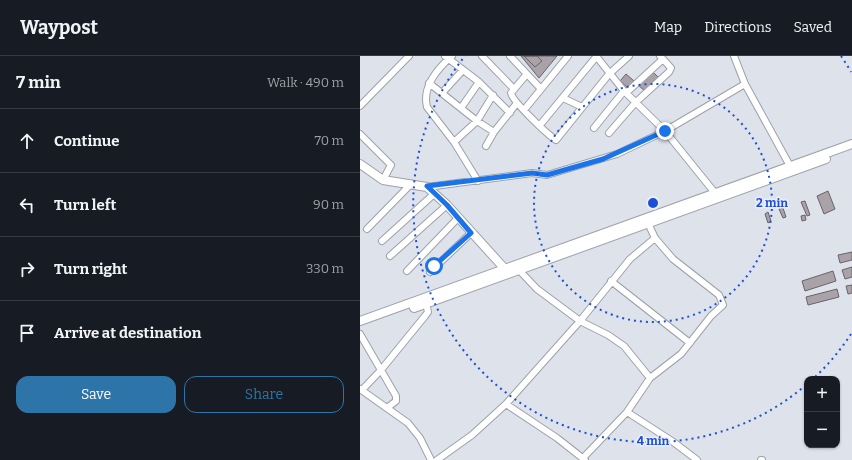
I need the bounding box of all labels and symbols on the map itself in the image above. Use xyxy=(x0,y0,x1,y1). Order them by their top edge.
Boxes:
route end xyxy=(656,122,674,140)
centre of rings xyxy=(646,196,660,210)
text: 2 min xyxy=(756,196,788,210)
route start xyxy=(425,257,443,275)
text: 4 min xyxy=(637,434,669,448)

